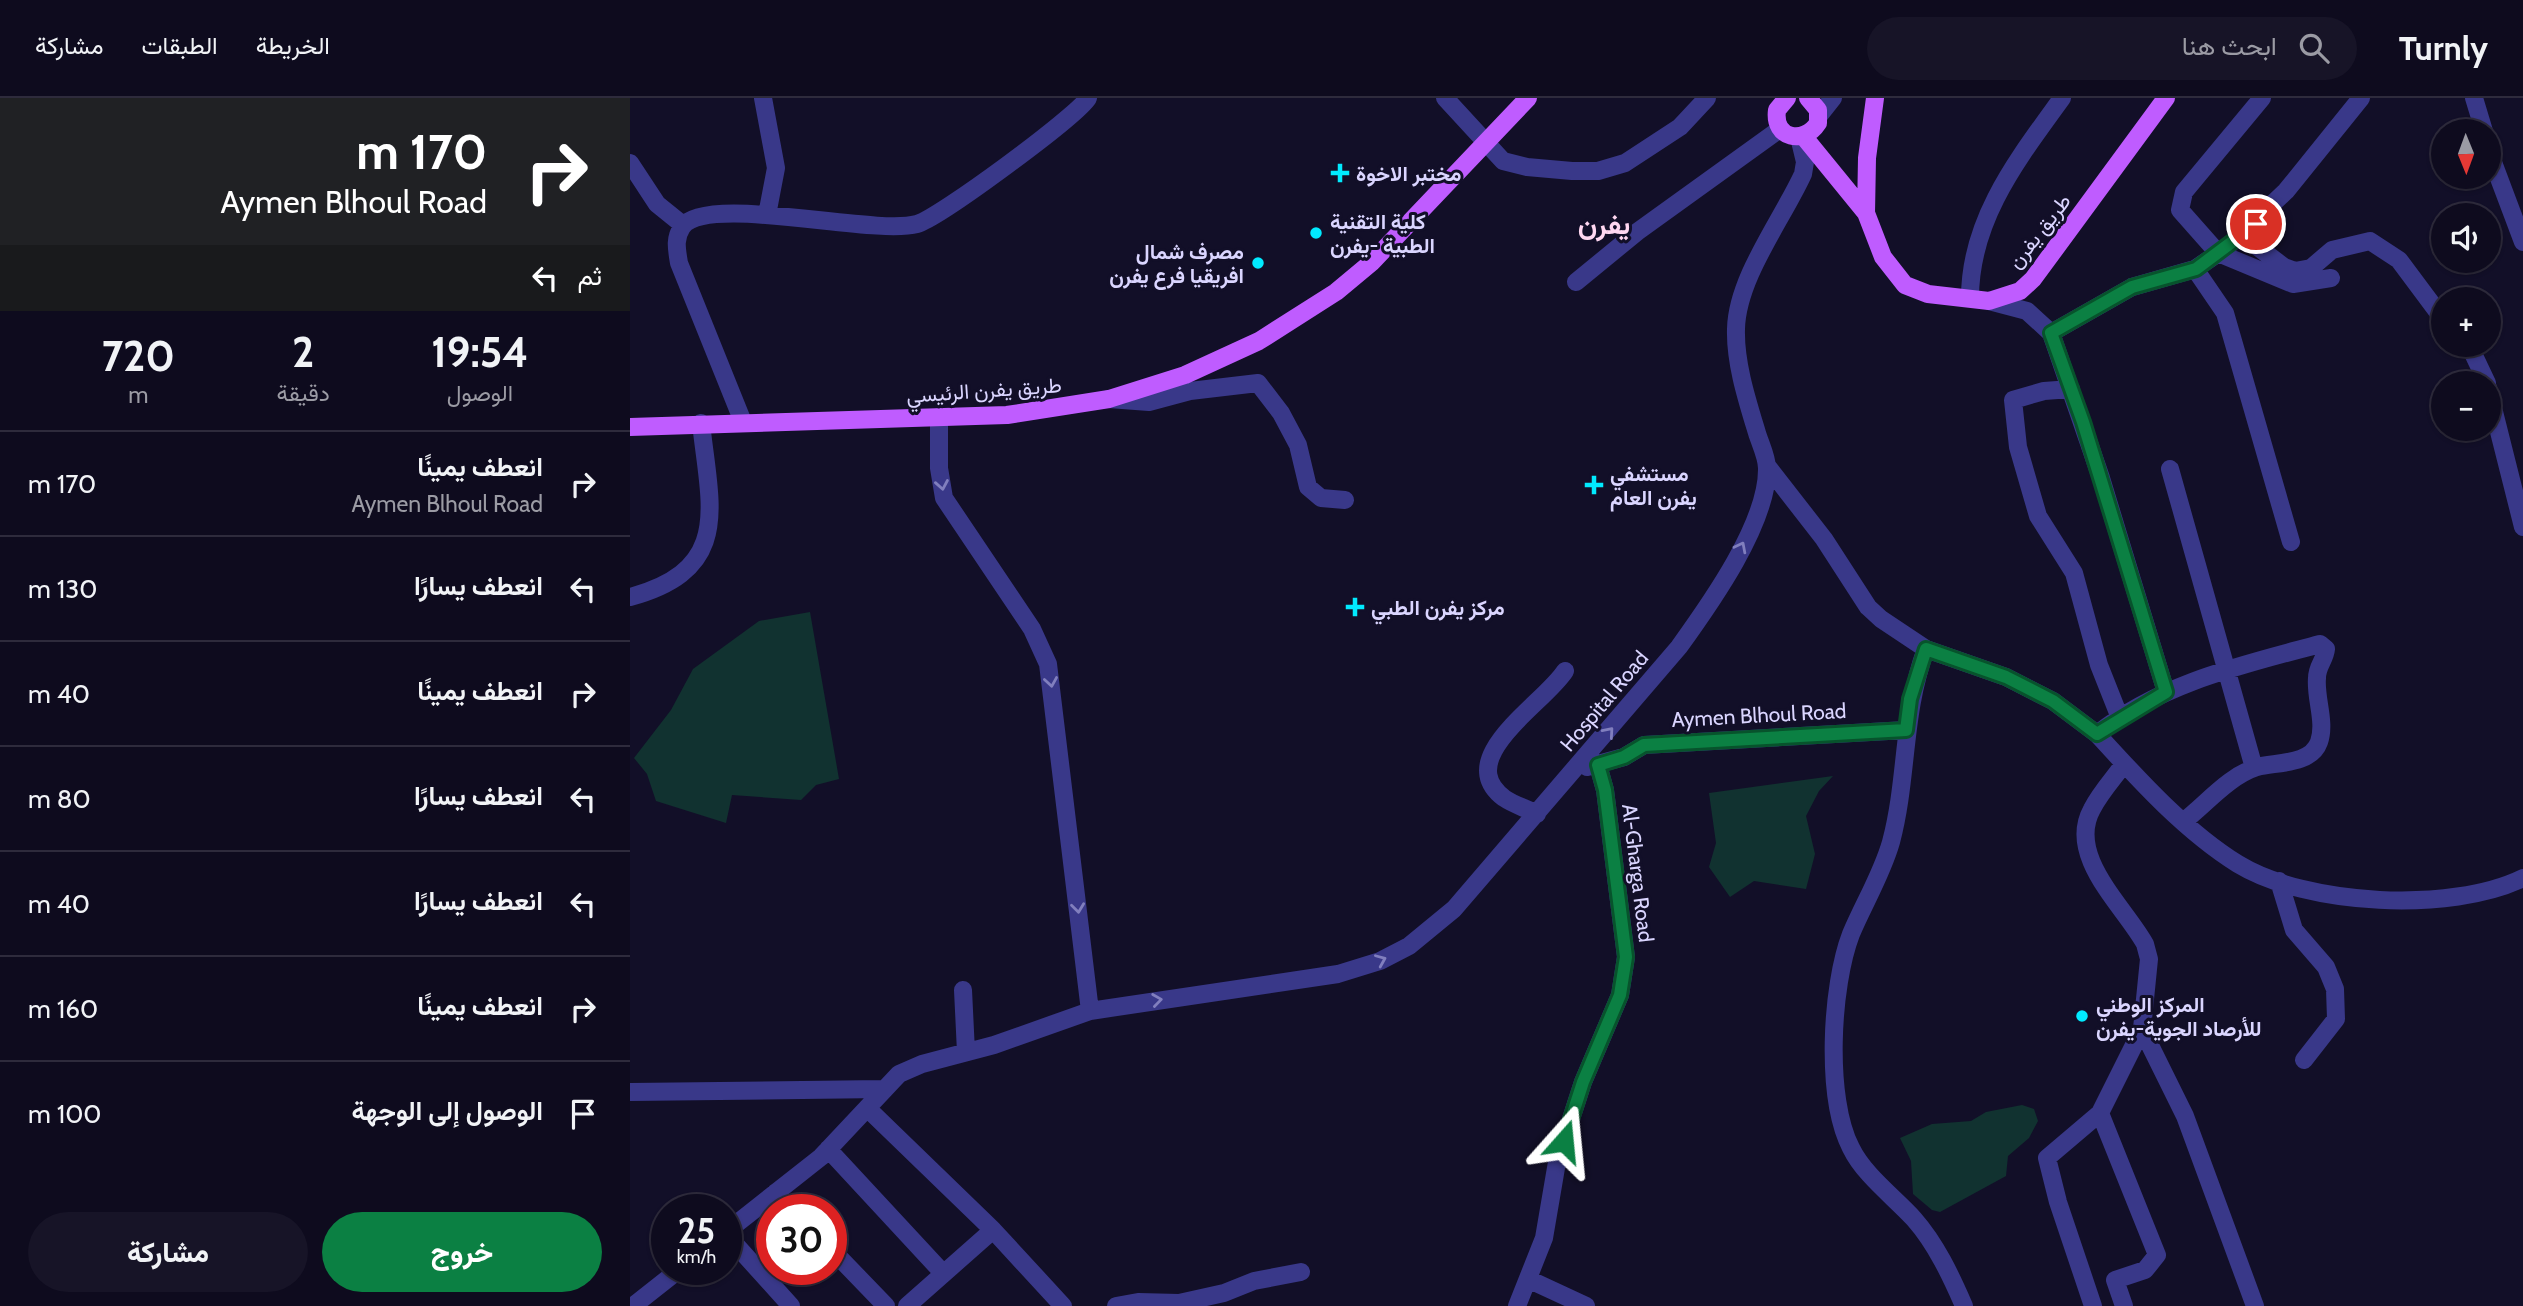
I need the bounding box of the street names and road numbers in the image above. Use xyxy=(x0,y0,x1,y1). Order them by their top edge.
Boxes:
street label: طريق يفرن xyxy=(2002,189,2077,274)
street label: طريق يفرن الرئيسي xyxy=(905,372,1063,413)
street label: Hospital Road xyxy=(1555,646,1653,756)
street label: Aymen Blhoul Road xyxy=(1671,698,1847,732)
street label: Al-Gharga Road xyxy=(1617,802,1659,944)

